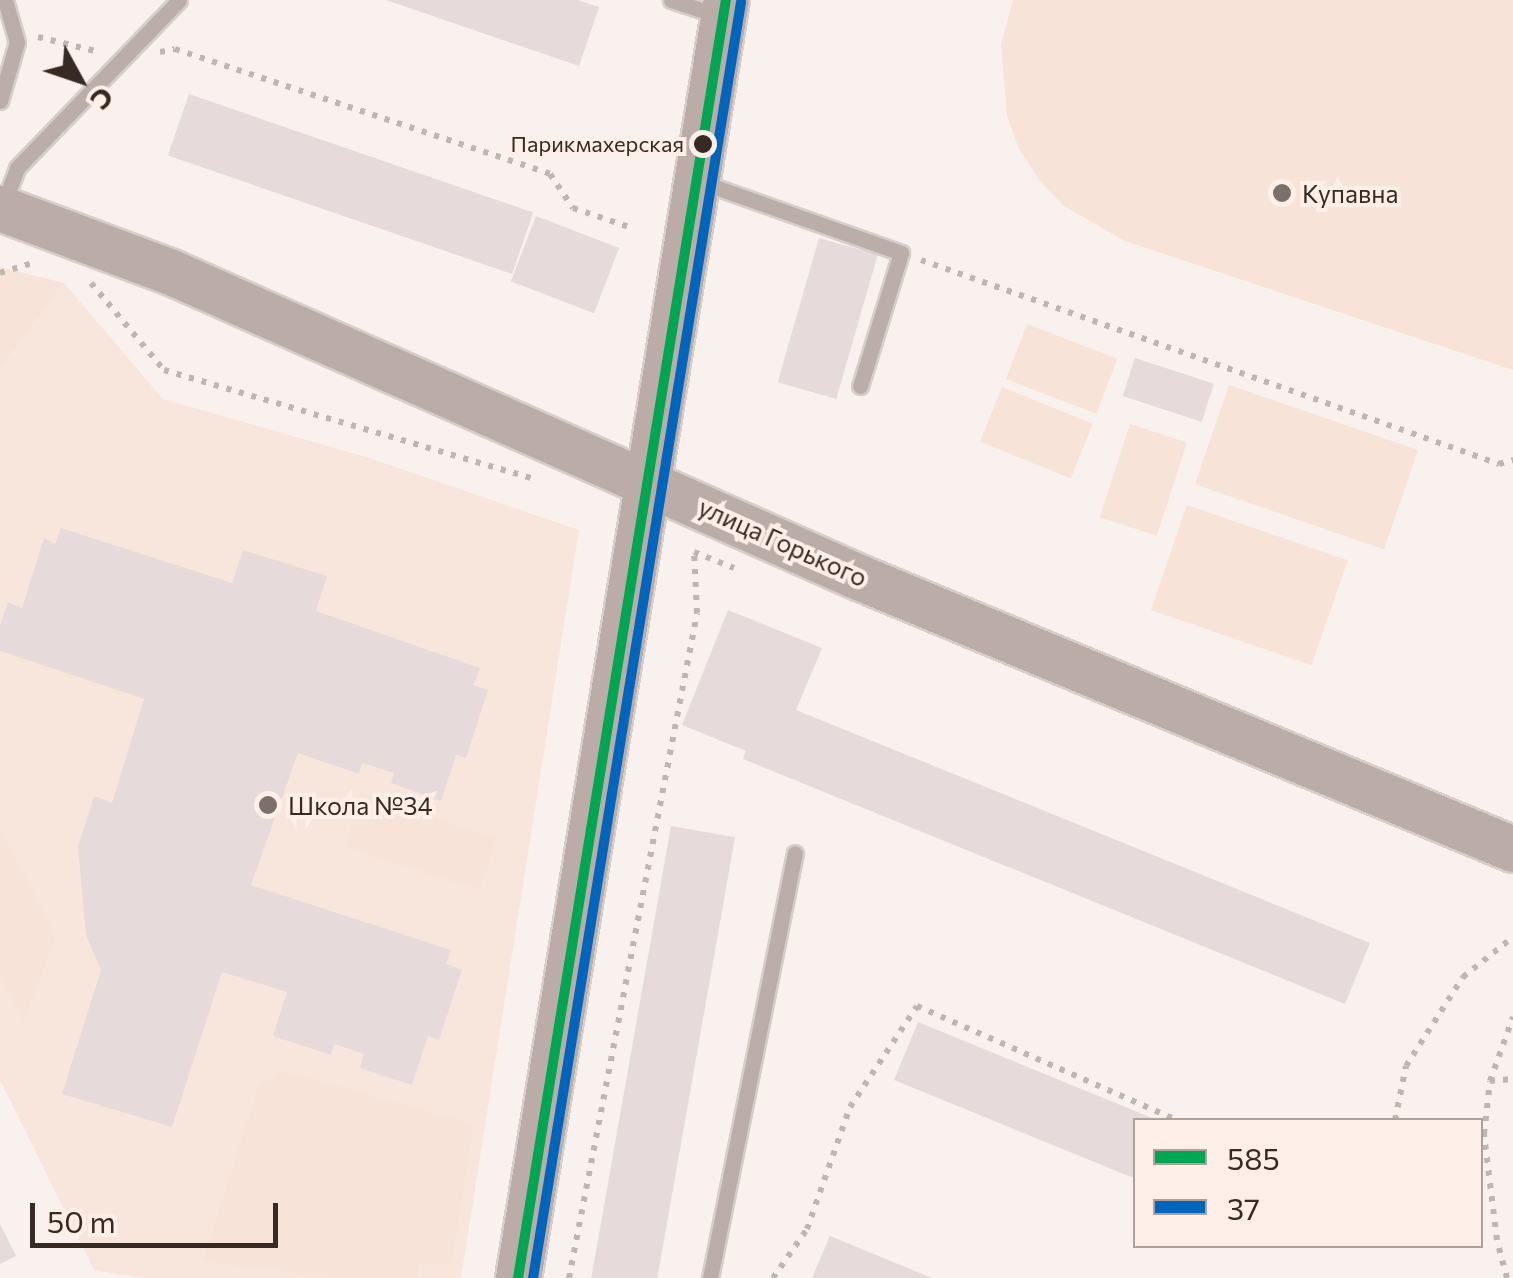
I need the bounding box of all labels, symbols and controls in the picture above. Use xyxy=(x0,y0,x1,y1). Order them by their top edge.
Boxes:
north arrow xyxy=(30,30,130,130)
text: С xyxy=(84,81,122,118)
place label: Парикмахерская xyxy=(511,131,684,157)
marker: Парикмахерская xyxy=(693,134,713,154)
place label: Купавна xyxy=(1302,178,1399,208)
marker: Купавна xyxy=(1271,182,1293,204)
street label: улица Горького xyxy=(694,491,872,593)
place label: Школа №34 xyxy=(288,790,432,820)
marker: Школа №34 xyxy=(257,794,279,816)
legend xyxy=(1133,1118,1483,1248)
text: 585 xyxy=(1227,1139,1280,1176)
scale bar xyxy=(35,1183,282,1245)
text: 37 xyxy=(1227,1189,1260,1226)
text: 50 m xyxy=(47,1202,116,1239)

